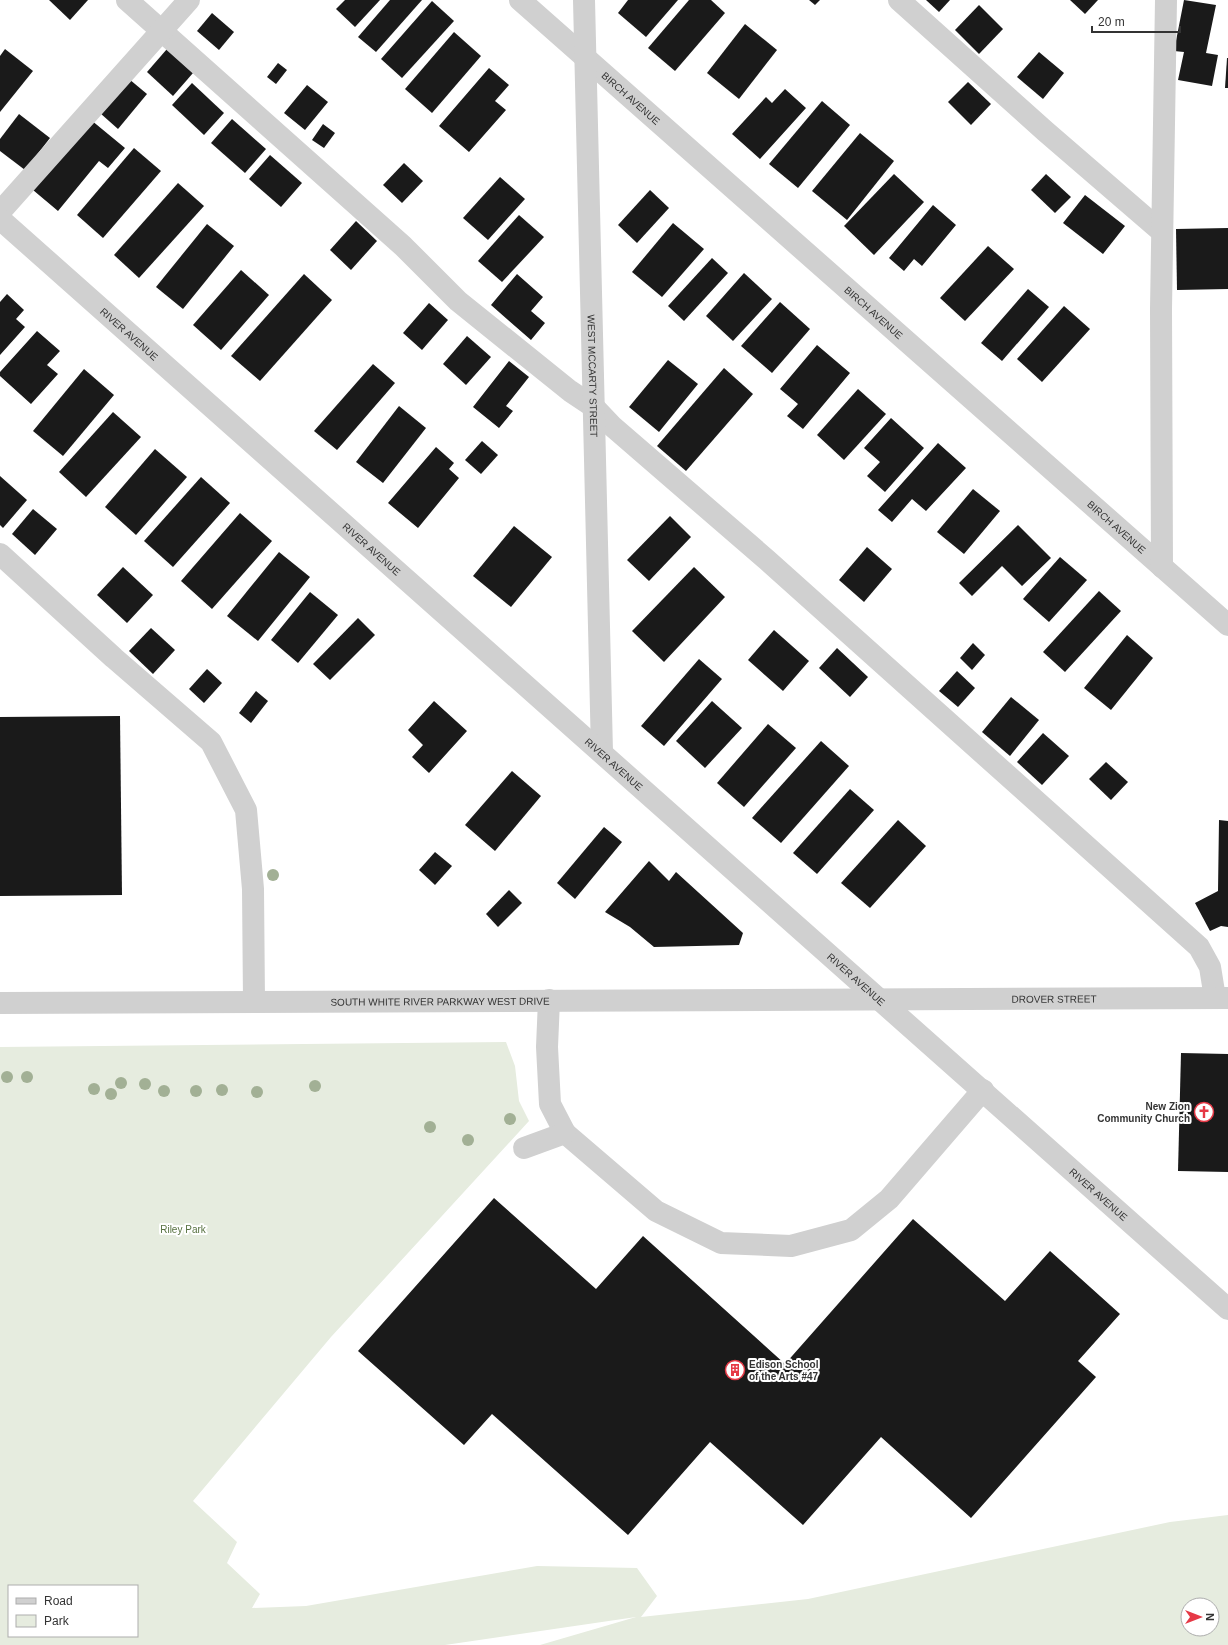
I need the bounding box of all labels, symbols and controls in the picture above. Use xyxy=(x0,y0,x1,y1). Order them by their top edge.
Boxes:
scale bar xyxy=(1092,8,1180,34)
text: 20 m xyxy=(1098,15,1125,29)
street label: BIRCH AVENUE xyxy=(600,69,663,127)
street label: BIRCH AVENUE xyxy=(843,284,905,341)
street label: RIVER AVENUE xyxy=(98,305,161,362)
street label: WEST MCCARTY STREET xyxy=(586,314,600,437)
street label: BIRCH AVENUE xyxy=(1085,498,1148,556)
street label: RIVER AVENUE xyxy=(341,520,403,578)
street label: RIVER AVENUE xyxy=(583,736,645,793)
street label: RIVER AVENUE xyxy=(825,951,888,1008)
street label: DROVER STREET xyxy=(1011,993,1097,1004)
street label: SOUTH WHITE RIVER PARKWAY WEST DRIVE xyxy=(330,995,550,1007)
place label: New Zion Community Church xyxy=(1097,1101,1190,1124)
church icon: New Zion Community Church xyxy=(1193,1101,1215,1123)
street label: RIVER AVENUE xyxy=(1068,1166,1130,1223)
park label: Riley Park xyxy=(160,1224,207,1235)
building icon: Edison School of the Arts #47 xyxy=(724,1359,746,1381)
place label: Edison School of the Arts #47 xyxy=(749,1359,819,1382)
legend xyxy=(8,1585,138,1637)
text: Road xyxy=(44,1594,73,1608)
north arrow xyxy=(1180,1597,1220,1637)
text: N xyxy=(1204,1613,1216,1621)
text: Park xyxy=(44,1614,70,1628)

